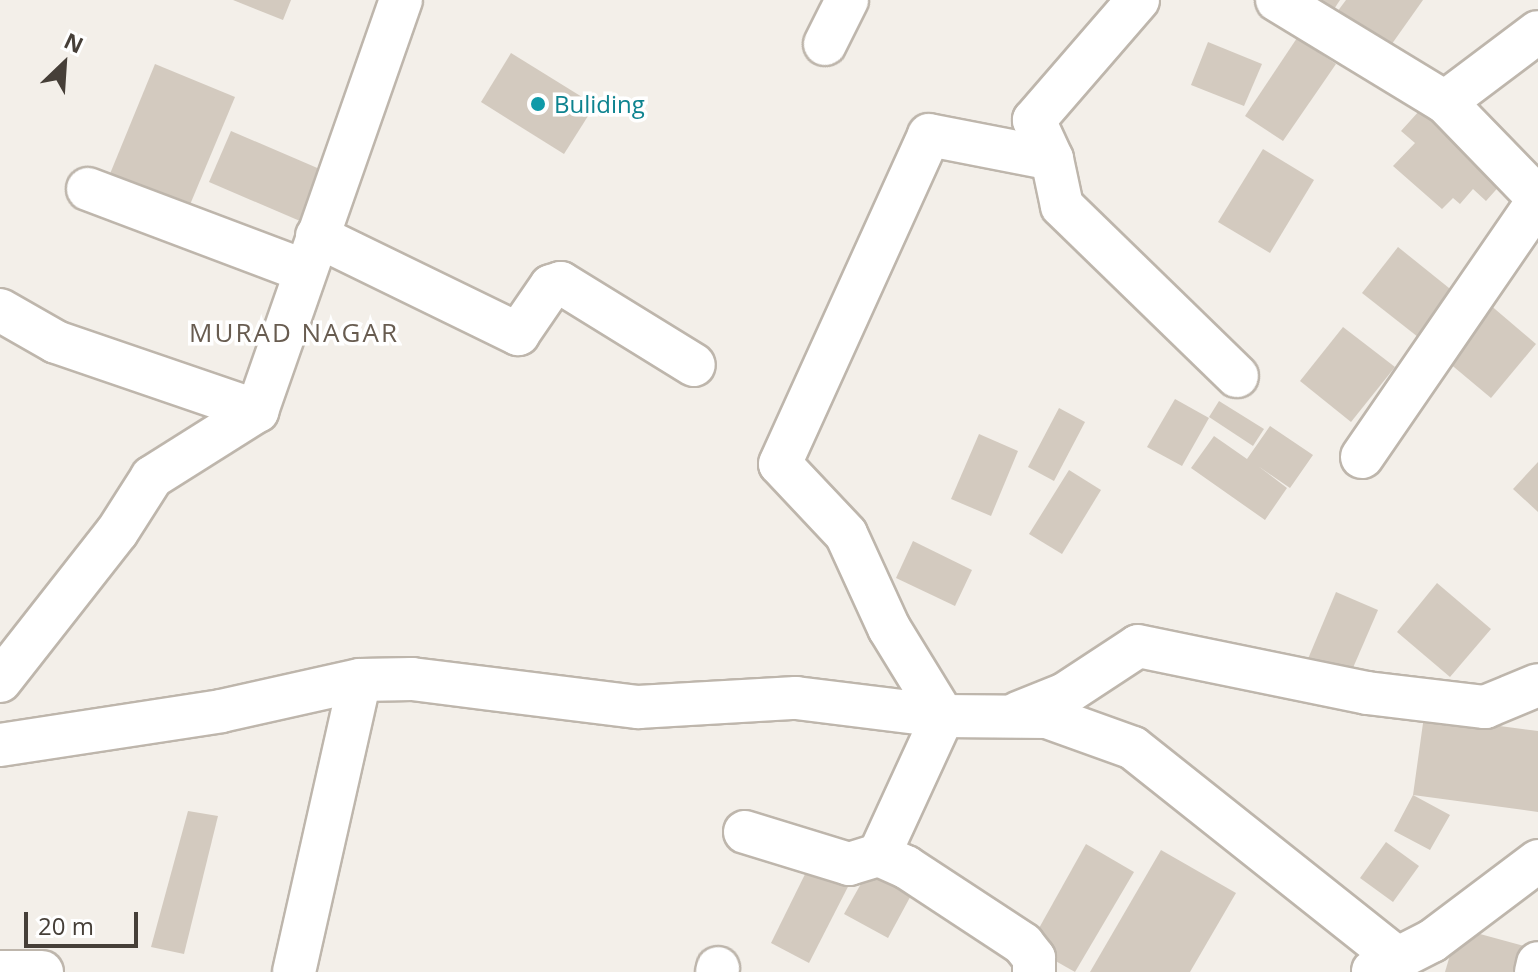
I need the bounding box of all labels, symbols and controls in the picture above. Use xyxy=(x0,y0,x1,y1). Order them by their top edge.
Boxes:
north arrow xyxy=(24,24,104,104)
text: N xyxy=(60,25,89,60)
place label: Buliding xyxy=(554,90,645,118)
marker: Buliding xyxy=(529,95,547,113)
district label: MURAD NAGAR xyxy=(189,317,399,349)
scale bar xyxy=(28,896,142,946)
text: 20 m xyxy=(38,909,94,942)

